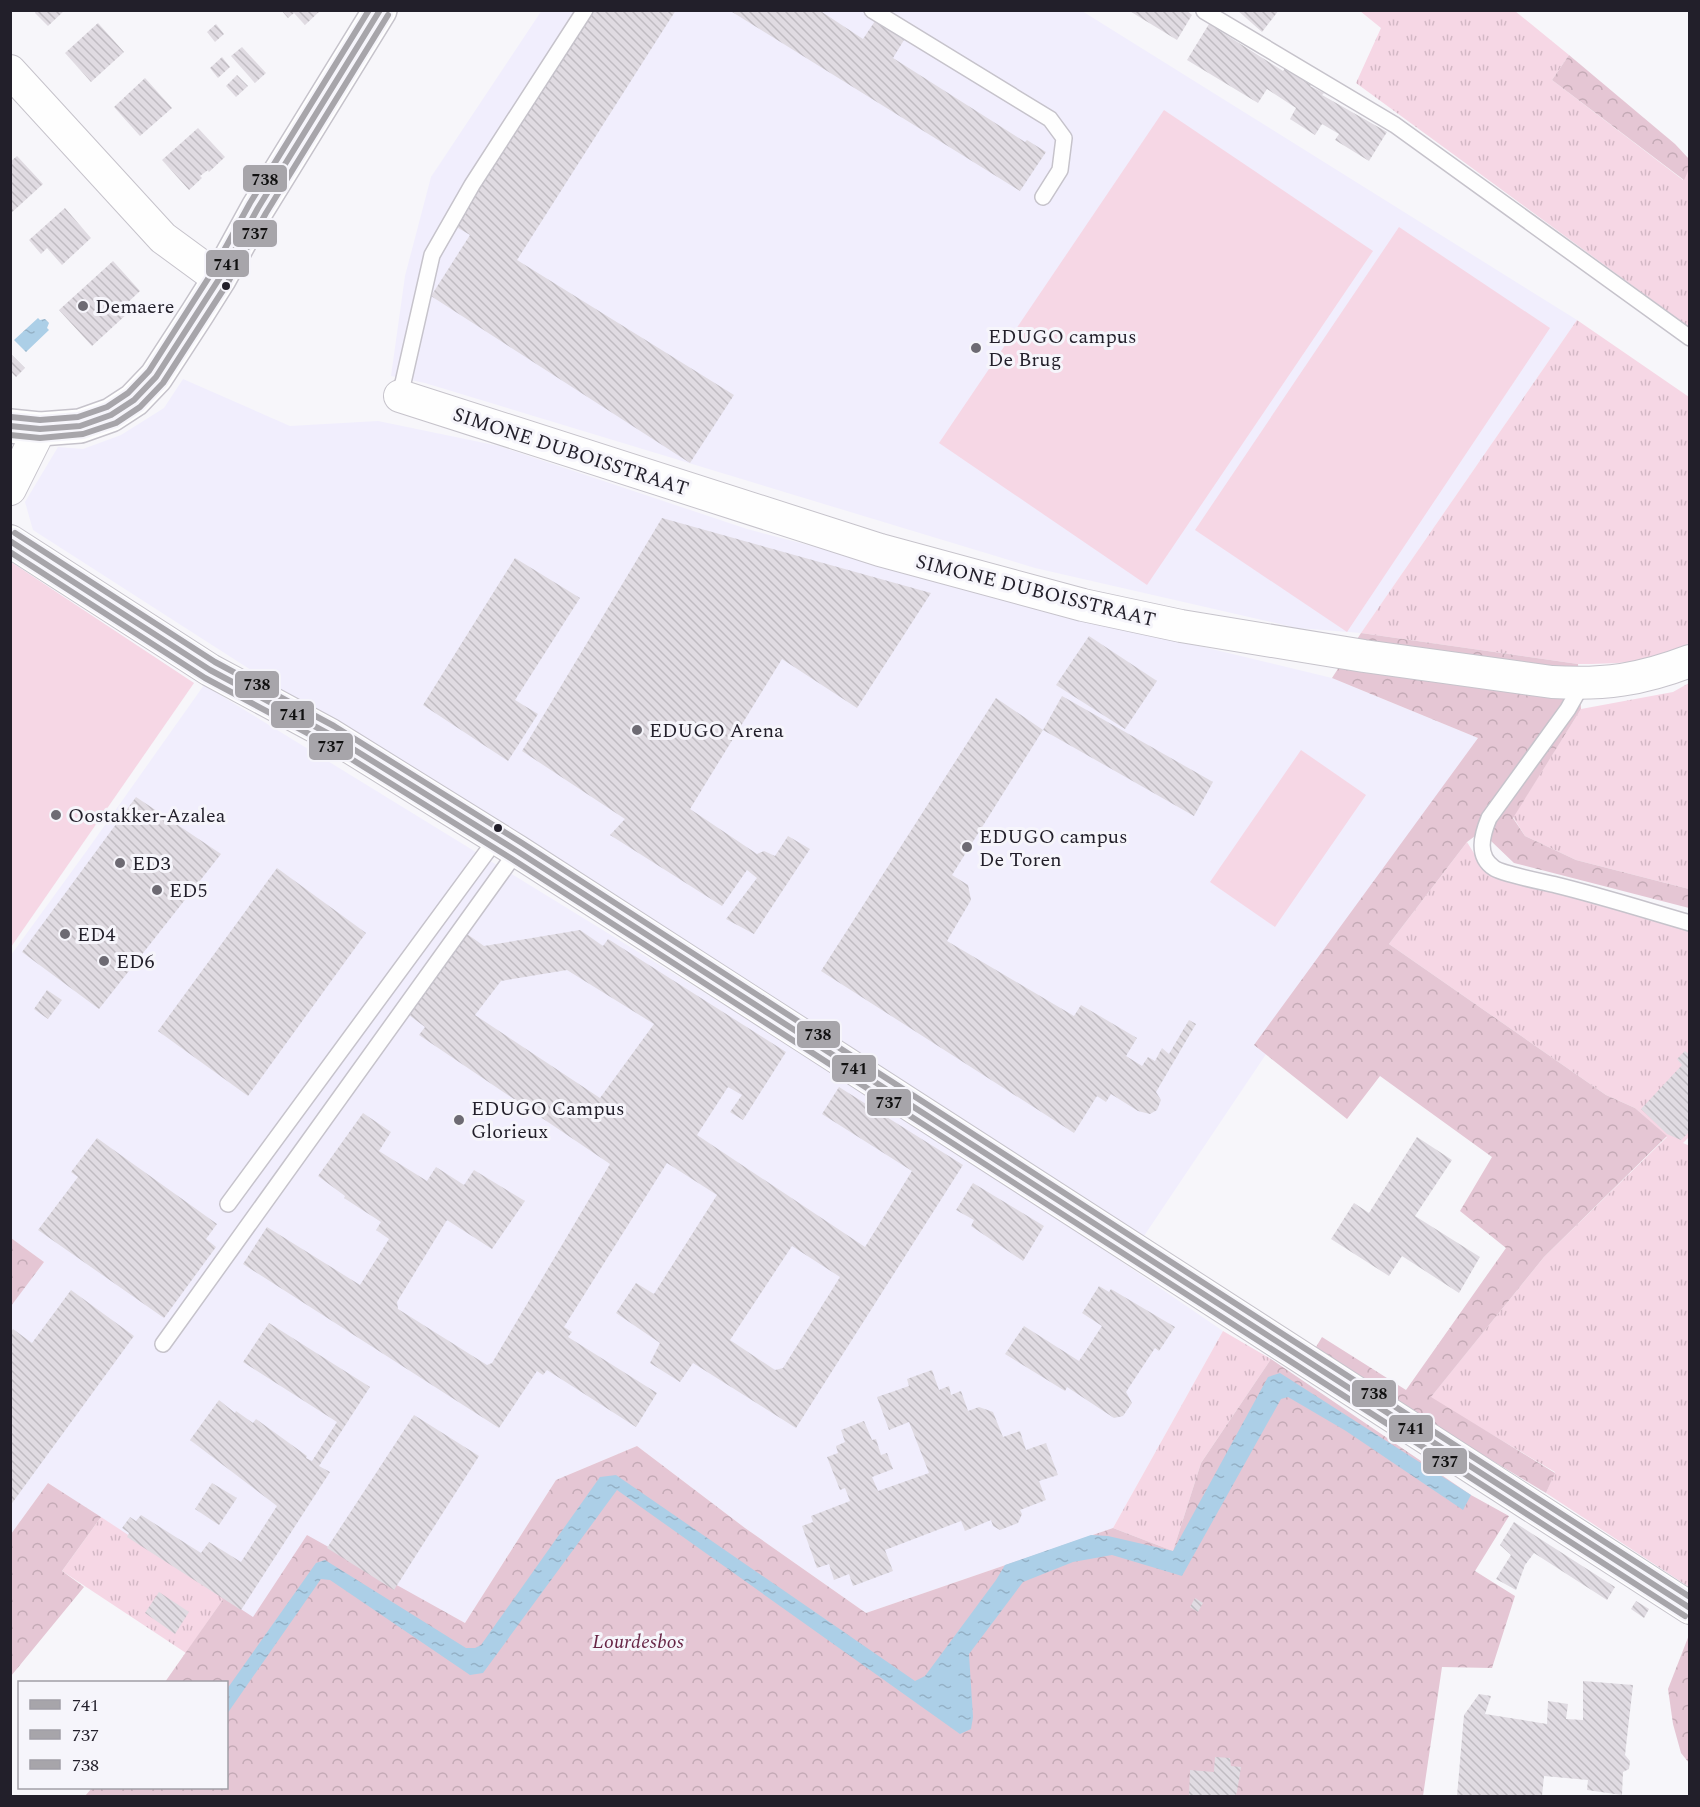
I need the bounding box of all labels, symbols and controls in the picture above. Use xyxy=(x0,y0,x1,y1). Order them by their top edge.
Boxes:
line badge: 738 xyxy=(242,164,288,193)
text: 738 xyxy=(252,168,278,192)
line badge: 737 xyxy=(232,219,278,248)
text: 737 xyxy=(242,222,268,246)
line badge: 741 xyxy=(205,249,250,278)
text: 741 xyxy=(214,253,240,277)
unlabelled marker xyxy=(220,280,232,292)
place label: Demaere xyxy=(95,292,174,322)
marker: Demaere xyxy=(76,299,90,313)
place label: EDUGO campus De Brug xyxy=(988,322,1137,375)
marker: EDUGO campus De Brug xyxy=(969,341,983,355)
street label: SIMONE DUBOISSTRAAT xyxy=(449,400,693,504)
street label: SIMONE DUBOISSTRAAT xyxy=(913,547,1159,635)
line badge: 738 xyxy=(234,670,280,699)
text: 738 xyxy=(244,673,270,697)
line badge: 741 xyxy=(270,700,315,729)
text: 741 xyxy=(280,703,306,727)
place label: EDUGO Arena xyxy=(649,716,784,746)
marker: EDUGO Arena xyxy=(630,723,644,737)
line badge: 737 xyxy=(308,732,354,761)
text: 737 xyxy=(318,735,344,759)
place label: Oostakker-Azalea xyxy=(68,801,226,831)
marker: Oostakker-Azalea xyxy=(49,808,63,822)
unlabelled marker xyxy=(492,822,504,834)
place label: EDUGO campus De Toren xyxy=(979,822,1128,875)
marker: EDUGO campus De Toren xyxy=(960,840,974,854)
place label: ED3 xyxy=(132,849,171,879)
marker: ED3 xyxy=(113,856,127,870)
place label: ED5 xyxy=(169,876,208,906)
marker: ED5 xyxy=(150,883,164,897)
place label: ED4 xyxy=(77,920,116,950)
marker: ED4 xyxy=(58,927,72,941)
place label: ED6 xyxy=(116,947,155,977)
marker: ED6 xyxy=(97,954,111,968)
line badge: 738 xyxy=(796,1020,841,1049)
text: 738 xyxy=(805,1023,831,1047)
line badge: 741 xyxy=(831,1054,877,1083)
text: 741 xyxy=(841,1057,867,1081)
line badge: 737 xyxy=(866,1088,912,1117)
text: 737 xyxy=(876,1091,902,1115)
place label: EDUGO Campus Glorieux xyxy=(471,1094,625,1147)
marker: EDUGO Campus Glorieux xyxy=(452,1113,466,1127)
line badge: 738 xyxy=(1351,1379,1397,1408)
text: 738 xyxy=(1361,1382,1387,1406)
line badge: 741 xyxy=(1388,1414,1434,1443)
text: 741 xyxy=(1398,1417,1424,1441)
line badge: 737 xyxy=(1422,1447,1468,1475)
text: 737 xyxy=(1432,1450,1458,1474)
park label: Lourdesbos xyxy=(592,1627,684,1657)
legend xyxy=(18,1681,228,1789)
text: 741 xyxy=(72,1692,99,1719)
text: 737 xyxy=(72,1722,99,1749)
text: 738 xyxy=(72,1752,99,1779)

